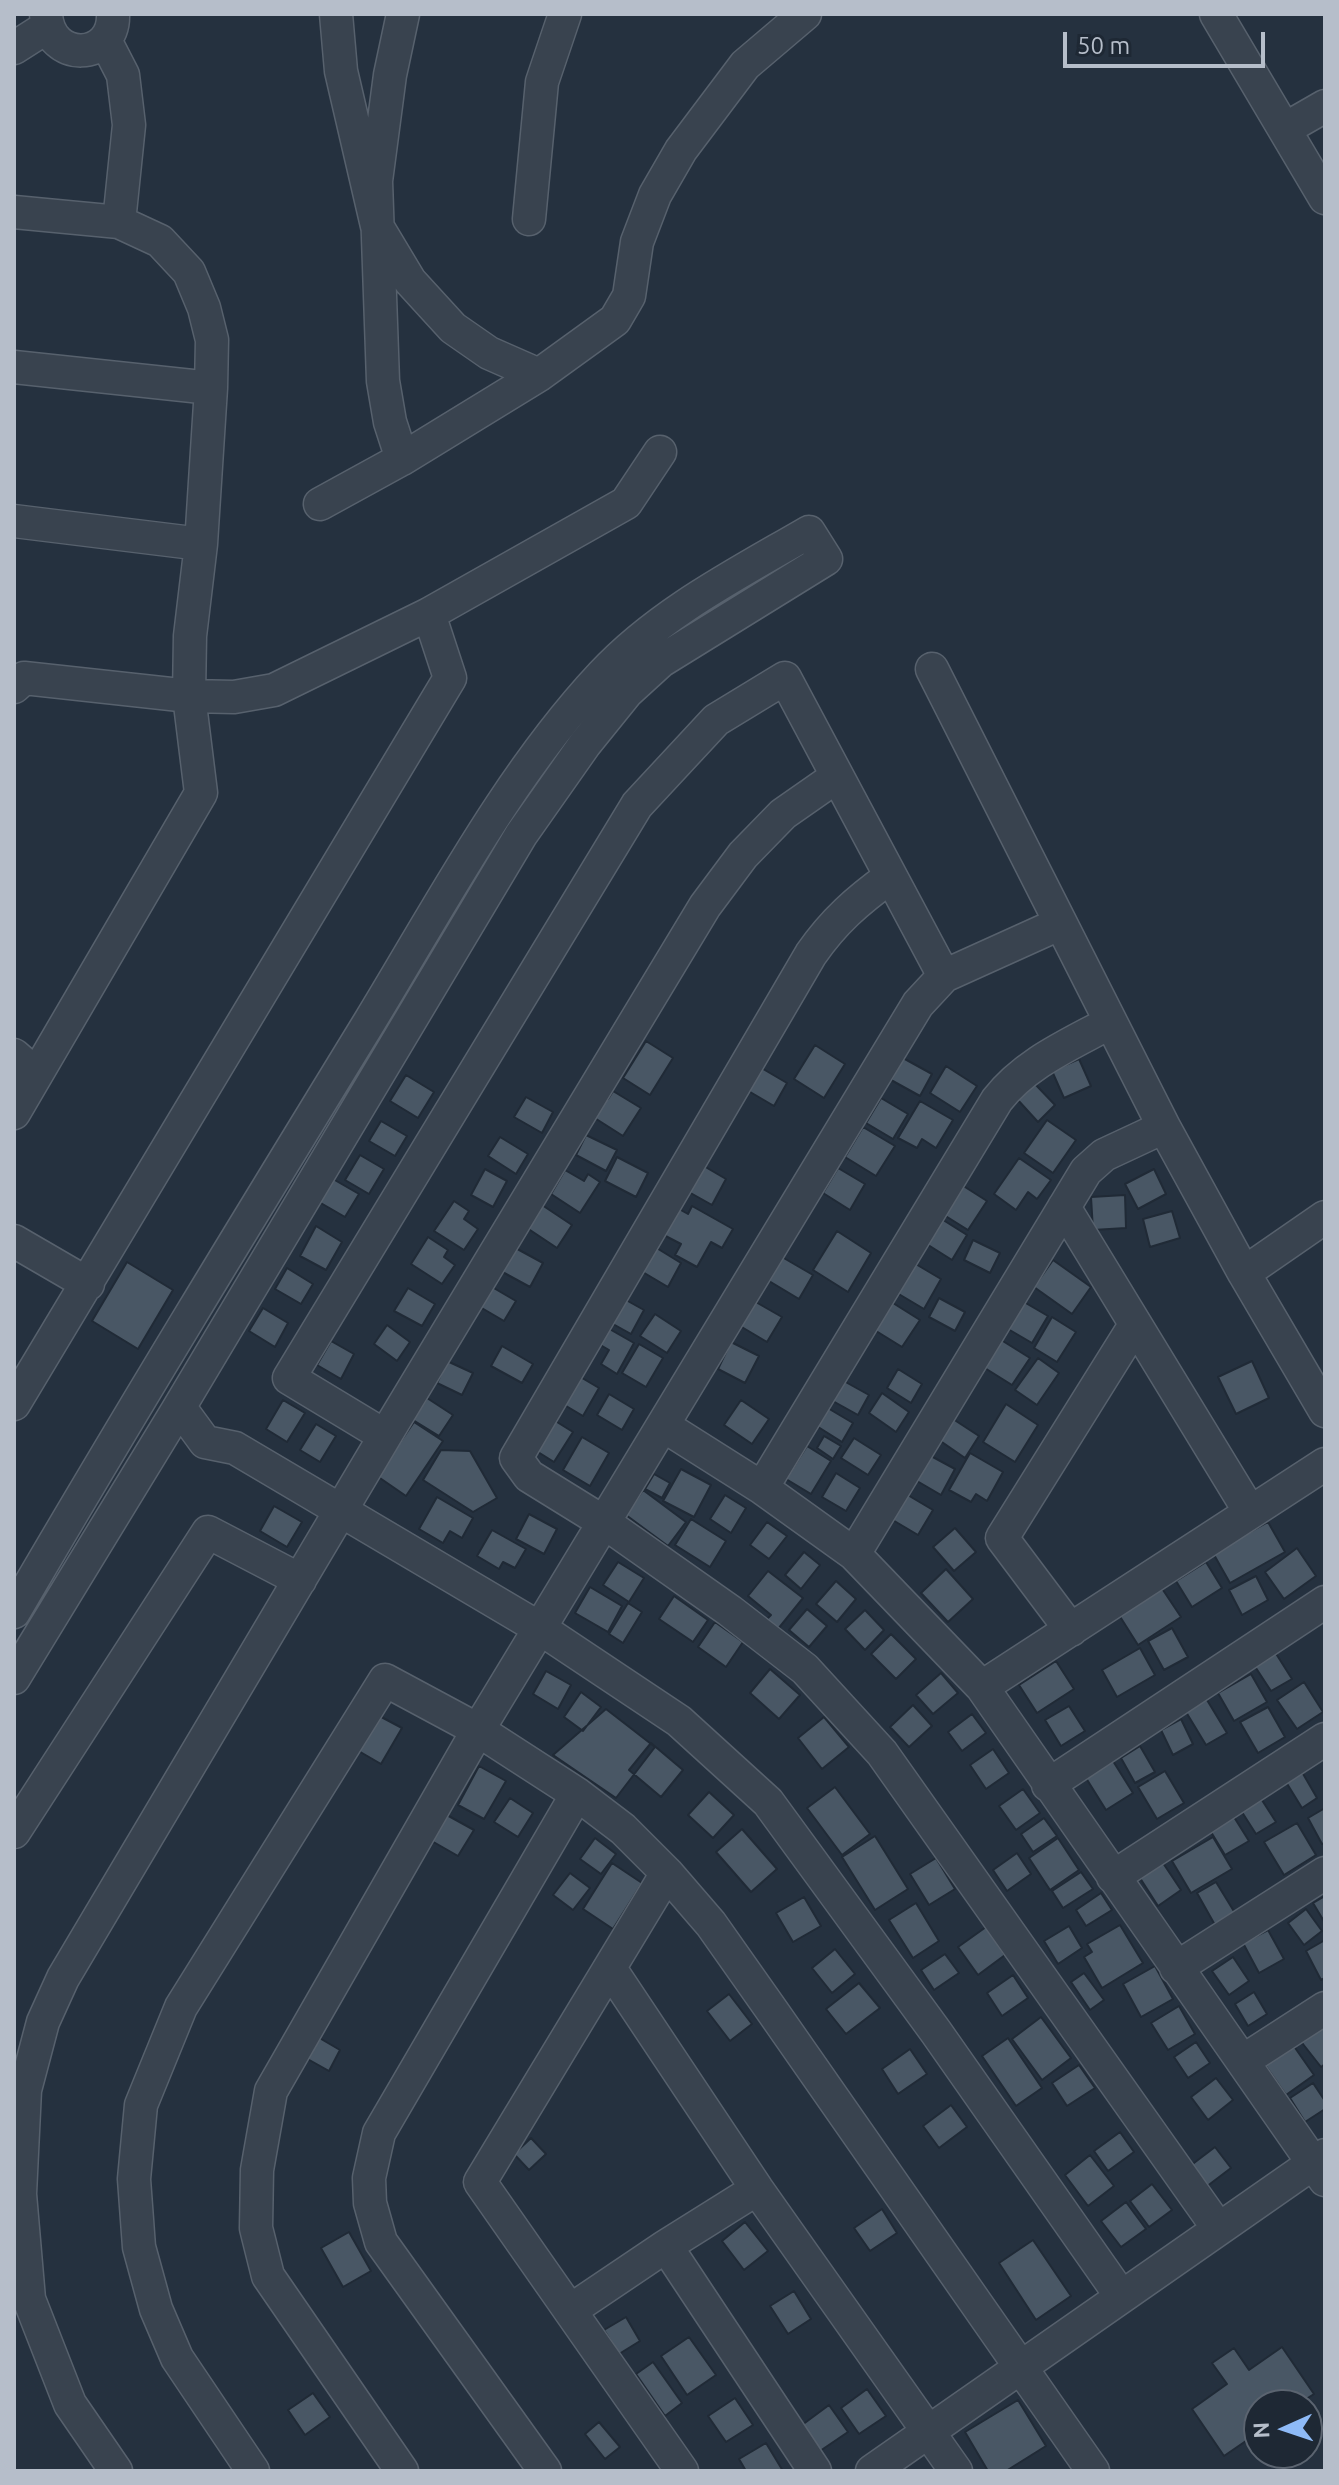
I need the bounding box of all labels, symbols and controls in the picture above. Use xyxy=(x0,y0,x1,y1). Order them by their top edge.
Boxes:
scale bar xyxy=(1067,16,1269,66)
text: 50 m xyxy=(1077,32,1130,59)
north arrow xyxy=(1243,2389,1323,2469)
text: N xyxy=(1248,2421,1273,2439)

